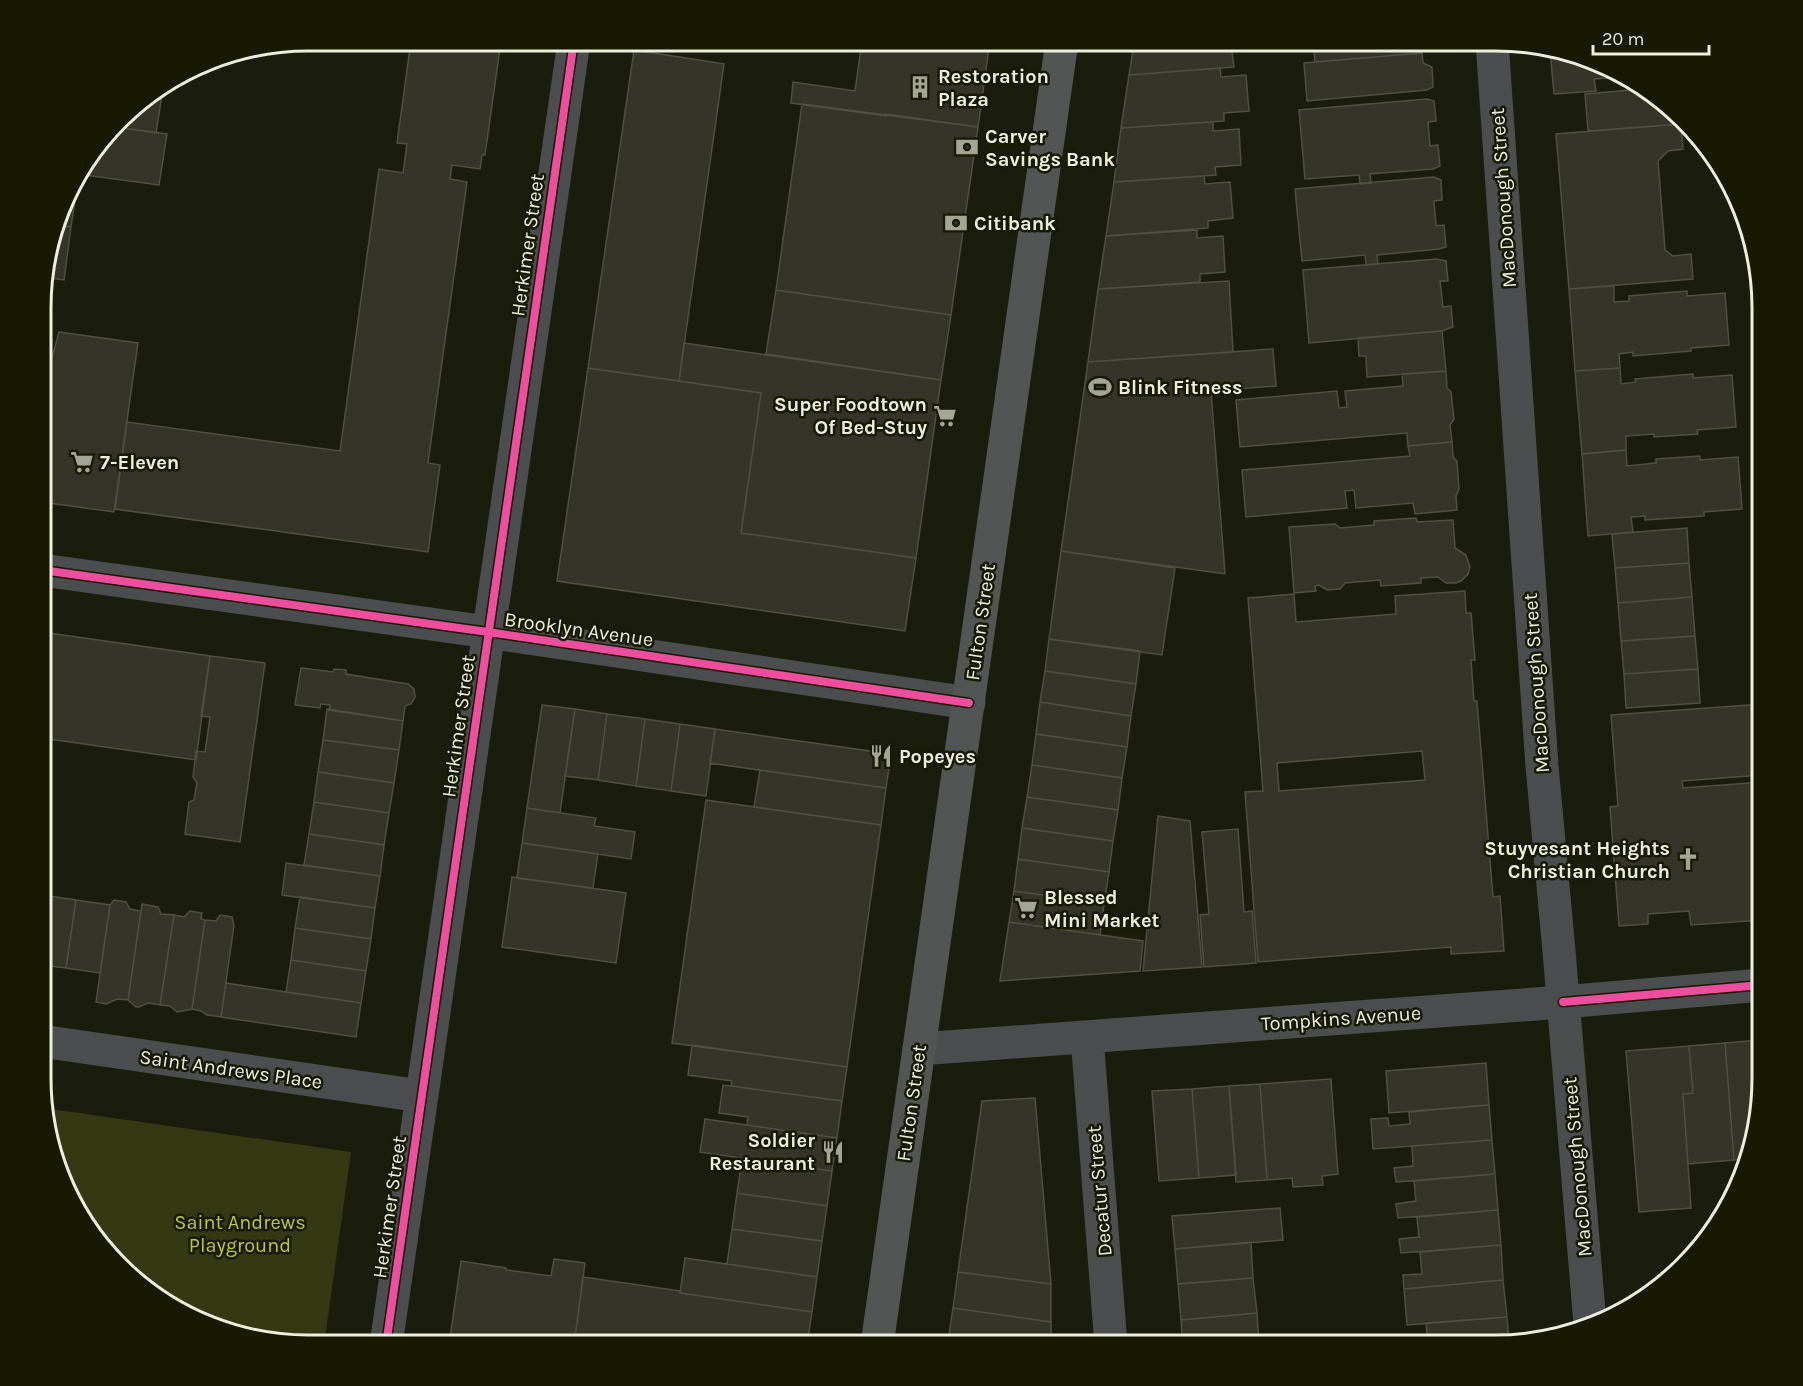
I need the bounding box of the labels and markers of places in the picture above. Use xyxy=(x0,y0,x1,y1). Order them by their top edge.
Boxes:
place label: Restoration Plaza xyxy=(938,65,1049,111)
building icon: Restoration Plaza xyxy=(907,74,933,100)
place label: Carver Savings Bank xyxy=(985,125,1115,171)
bank icon: Carver Savings Bank xyxy=(954,134,980,160)
bank icon: Citibank xyxy=(943,210,969,236)
place label: Citibank xyxy=(974,212,1056,235)
sports icon: Blink Fitness xyxy=(1087,374,1113,400)
place label: Blink Fitness xyxy=(1118,376,1243,399)
place label: Super Foodtown Of Bed-Stuy xyxy=(774,393,927,439)
supermarket icon: Super Foodtown Of Bed-Stuy xyxy=(932,403,958,429)
supermarket icon: 7-Eleven xyxy=(69,449,95,475)
place label: 7-Eleven xyxy=(100,451,179,474)
restaurant icon: Popeyes xyxy=(868,743,894,769)
place label: Popeyes xyxy=(899,745,976,768)
place label: Stuyvesant Heights Christian Church xyxy=(1484,837,1670,883)
church icon: Stuyvesant Heights Christian Church xyxy=(1675,846,1701,872)
place label: Blessed Mini Market xyxy=(1044,886,1160,932)
supermarket icon: Blessed Mini Market xyxy=(1013,895,1039,921)
place label: Soldier Restaurant xyxy=(709,1129,815,1175)
restaurant icon: Soldier Restaurant xyxy=(820,1139,846,1165)

